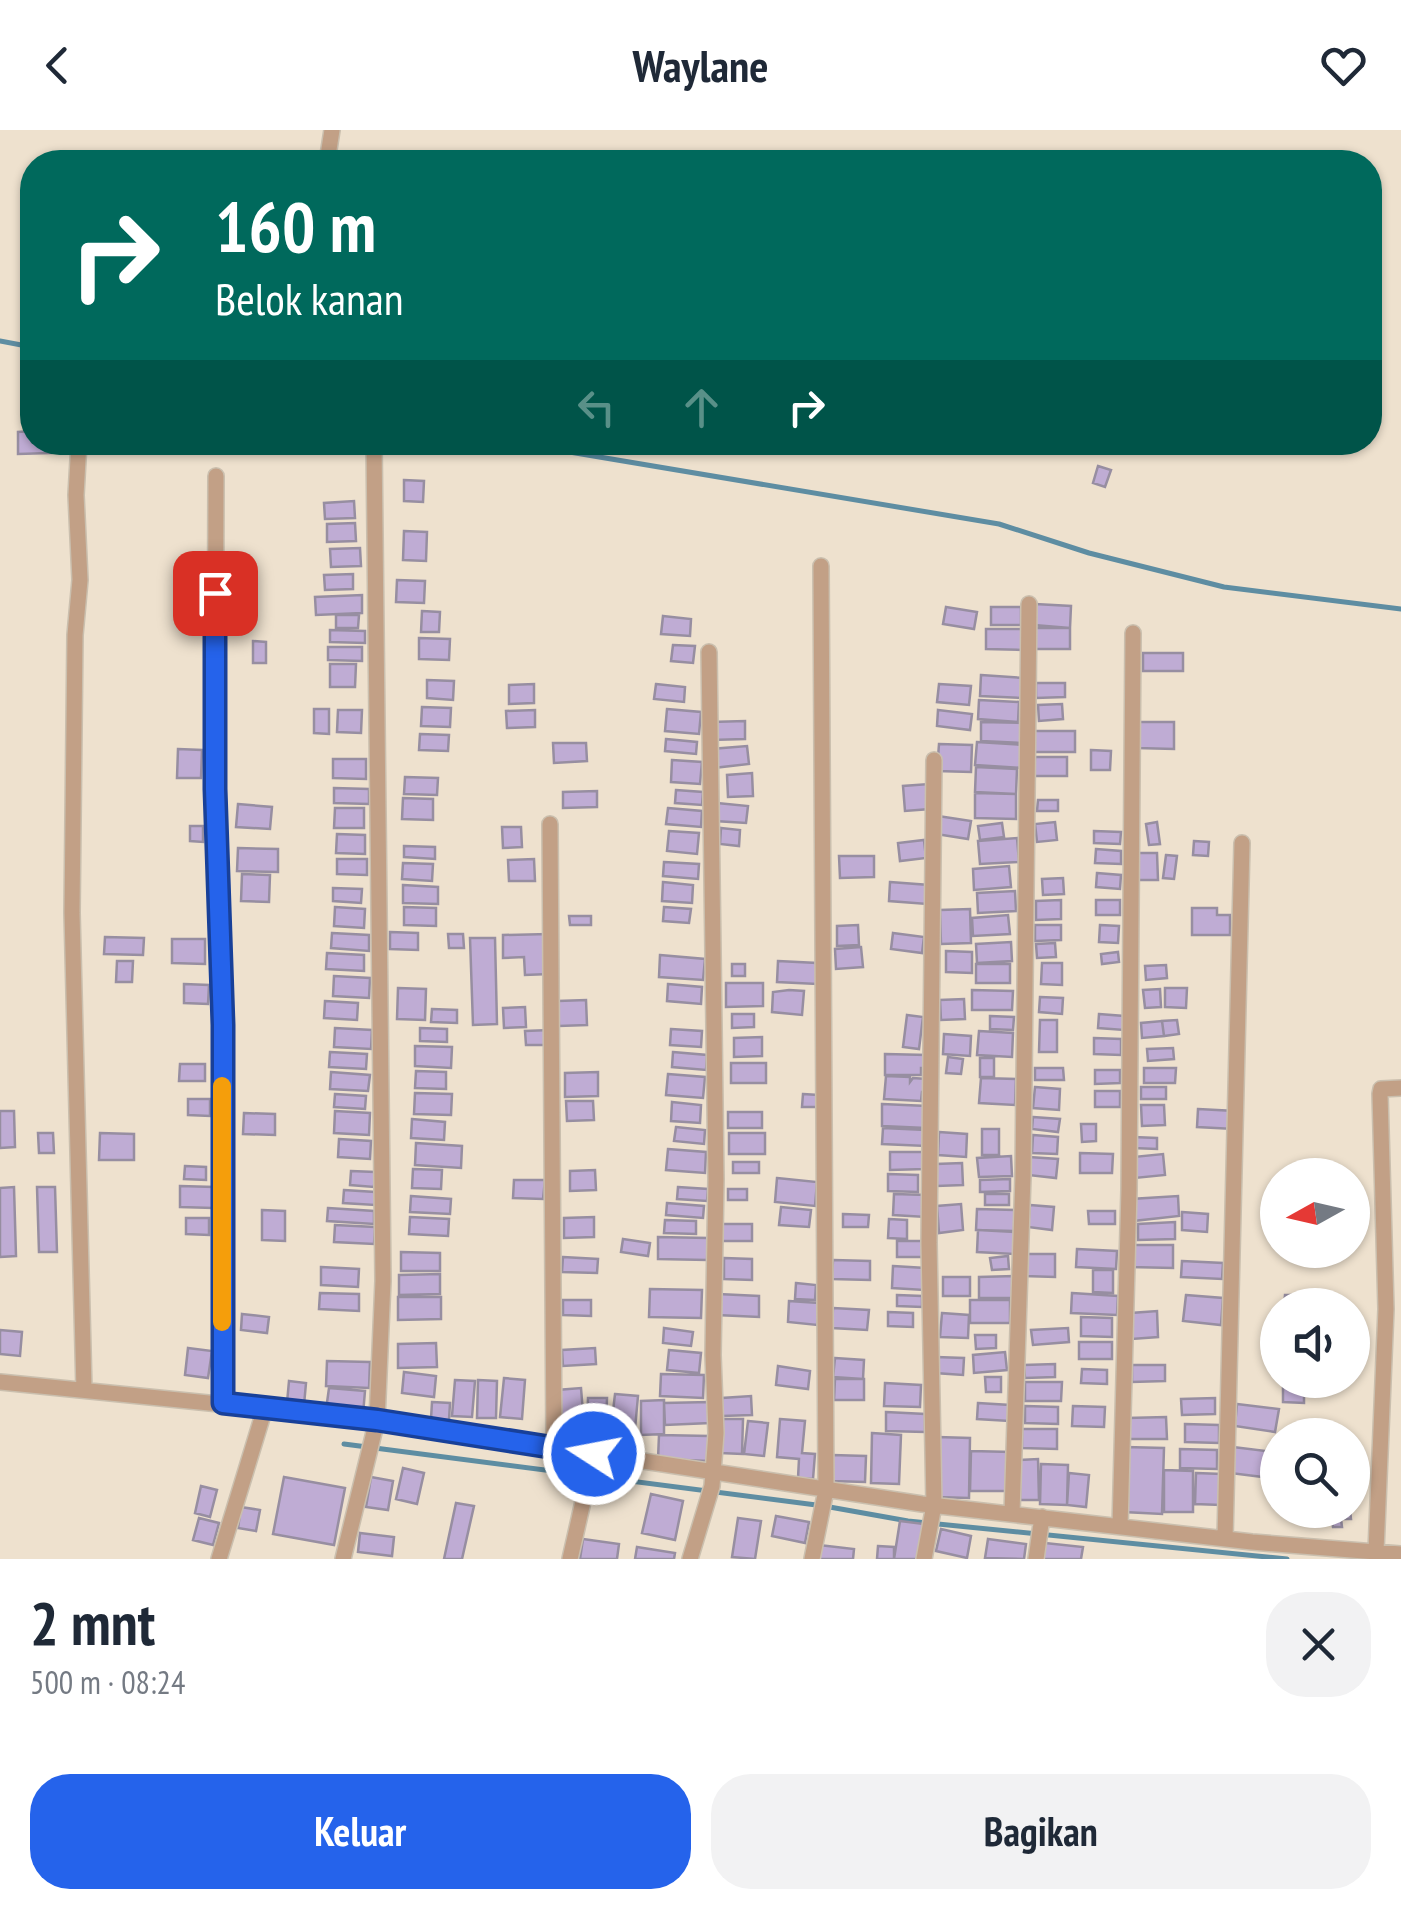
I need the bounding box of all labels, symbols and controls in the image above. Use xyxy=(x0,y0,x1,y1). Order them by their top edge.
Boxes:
text: Waylane xyxy=(633,36,769,94)
icon: back xyxy=(30,38,85,93)
icon: heart xyxy=(1316,38,1371,93)
text: 160 m xyxy=(215,181,376,271)
icon: right xyxy=(50,190,180,320)
text: Belok kanan xyxy=(215,269,404,327)
icon: left xyxy=(569,380,624,435)
icon: ahead xyxy=(674,380,729,435)
icon: right xyxy=(779,380,834,435)
pin xyxy=(173,551,258,636)
icon: arrive xyxy=(188,566,243,621)
north arrow xyxy=(1260,1158,1370,1268)
map controls xyxy=(1260,1158,1370,1528)
button: sound xyxy=(1260,1288,1370,1398)
position arrow xyxy=(542,1402,646,1506)
button: search xyxy=(1260,1418,1370,1528)
text: 2 mnt xyxy=(30,1584,155,1662)
button: close xyxy=(1266,1592,1371,1697)
text: 500 m · 08:24 xyxy=(30,1661,185,1703)
button: Keluar xyxy=(30,1774,691,1889)
button: Bagikan xyxy=(711,1774,1371,1889)

